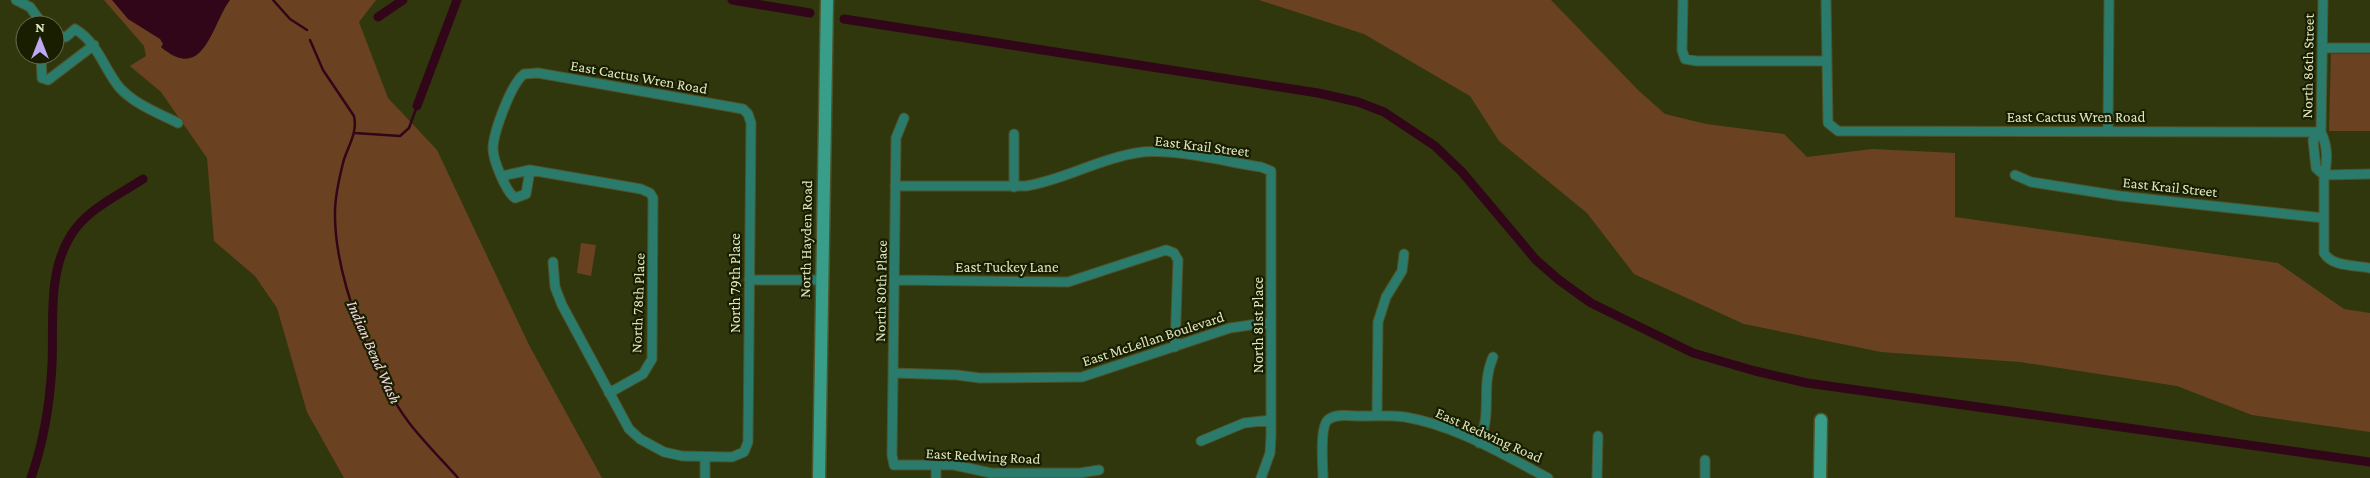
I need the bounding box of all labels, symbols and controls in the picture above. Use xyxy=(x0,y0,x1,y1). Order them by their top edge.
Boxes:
street label: North 86th Street xyxy=(2299,12,2317,119)
north arrow xyxy=(15,15,65,65)
text: N xyxy=(35,19,45,35)
street label: East Cactus Wren Road xyxy=(569,57,709,97)
street label: East Cactus Wren Road xyxy=(2007,109,2145,125)
street label: East Krail Street xyxy=(1154,132,1251,160)
street label: East Krail Street xyxy=(2122,174,2219,200)
street label: North Hayden Road xyxy=(797,180,816,298)
street label: North 79th Place xyxy=(727,233,743,333)
street label: North 80th Place xyxy=(872,240,890,342)
street label: North 78th Place xyxy=(628,252,648,353)
street label: East Tuckey Lane xyxy=(955,259,1059,276)
street label: North 81st Place xyxy=(1250,276,1266,373)
water label: Indian Bend Wash xyxy=(344,298,404,406)
street label: East McLellan Boulevard xyxy=(1080,308,1226,369)
street label: East Redwing Road xyxy=(1433,404,1545,467)
street label: East Redwing Road xyxy=(925,445,1041,468)

